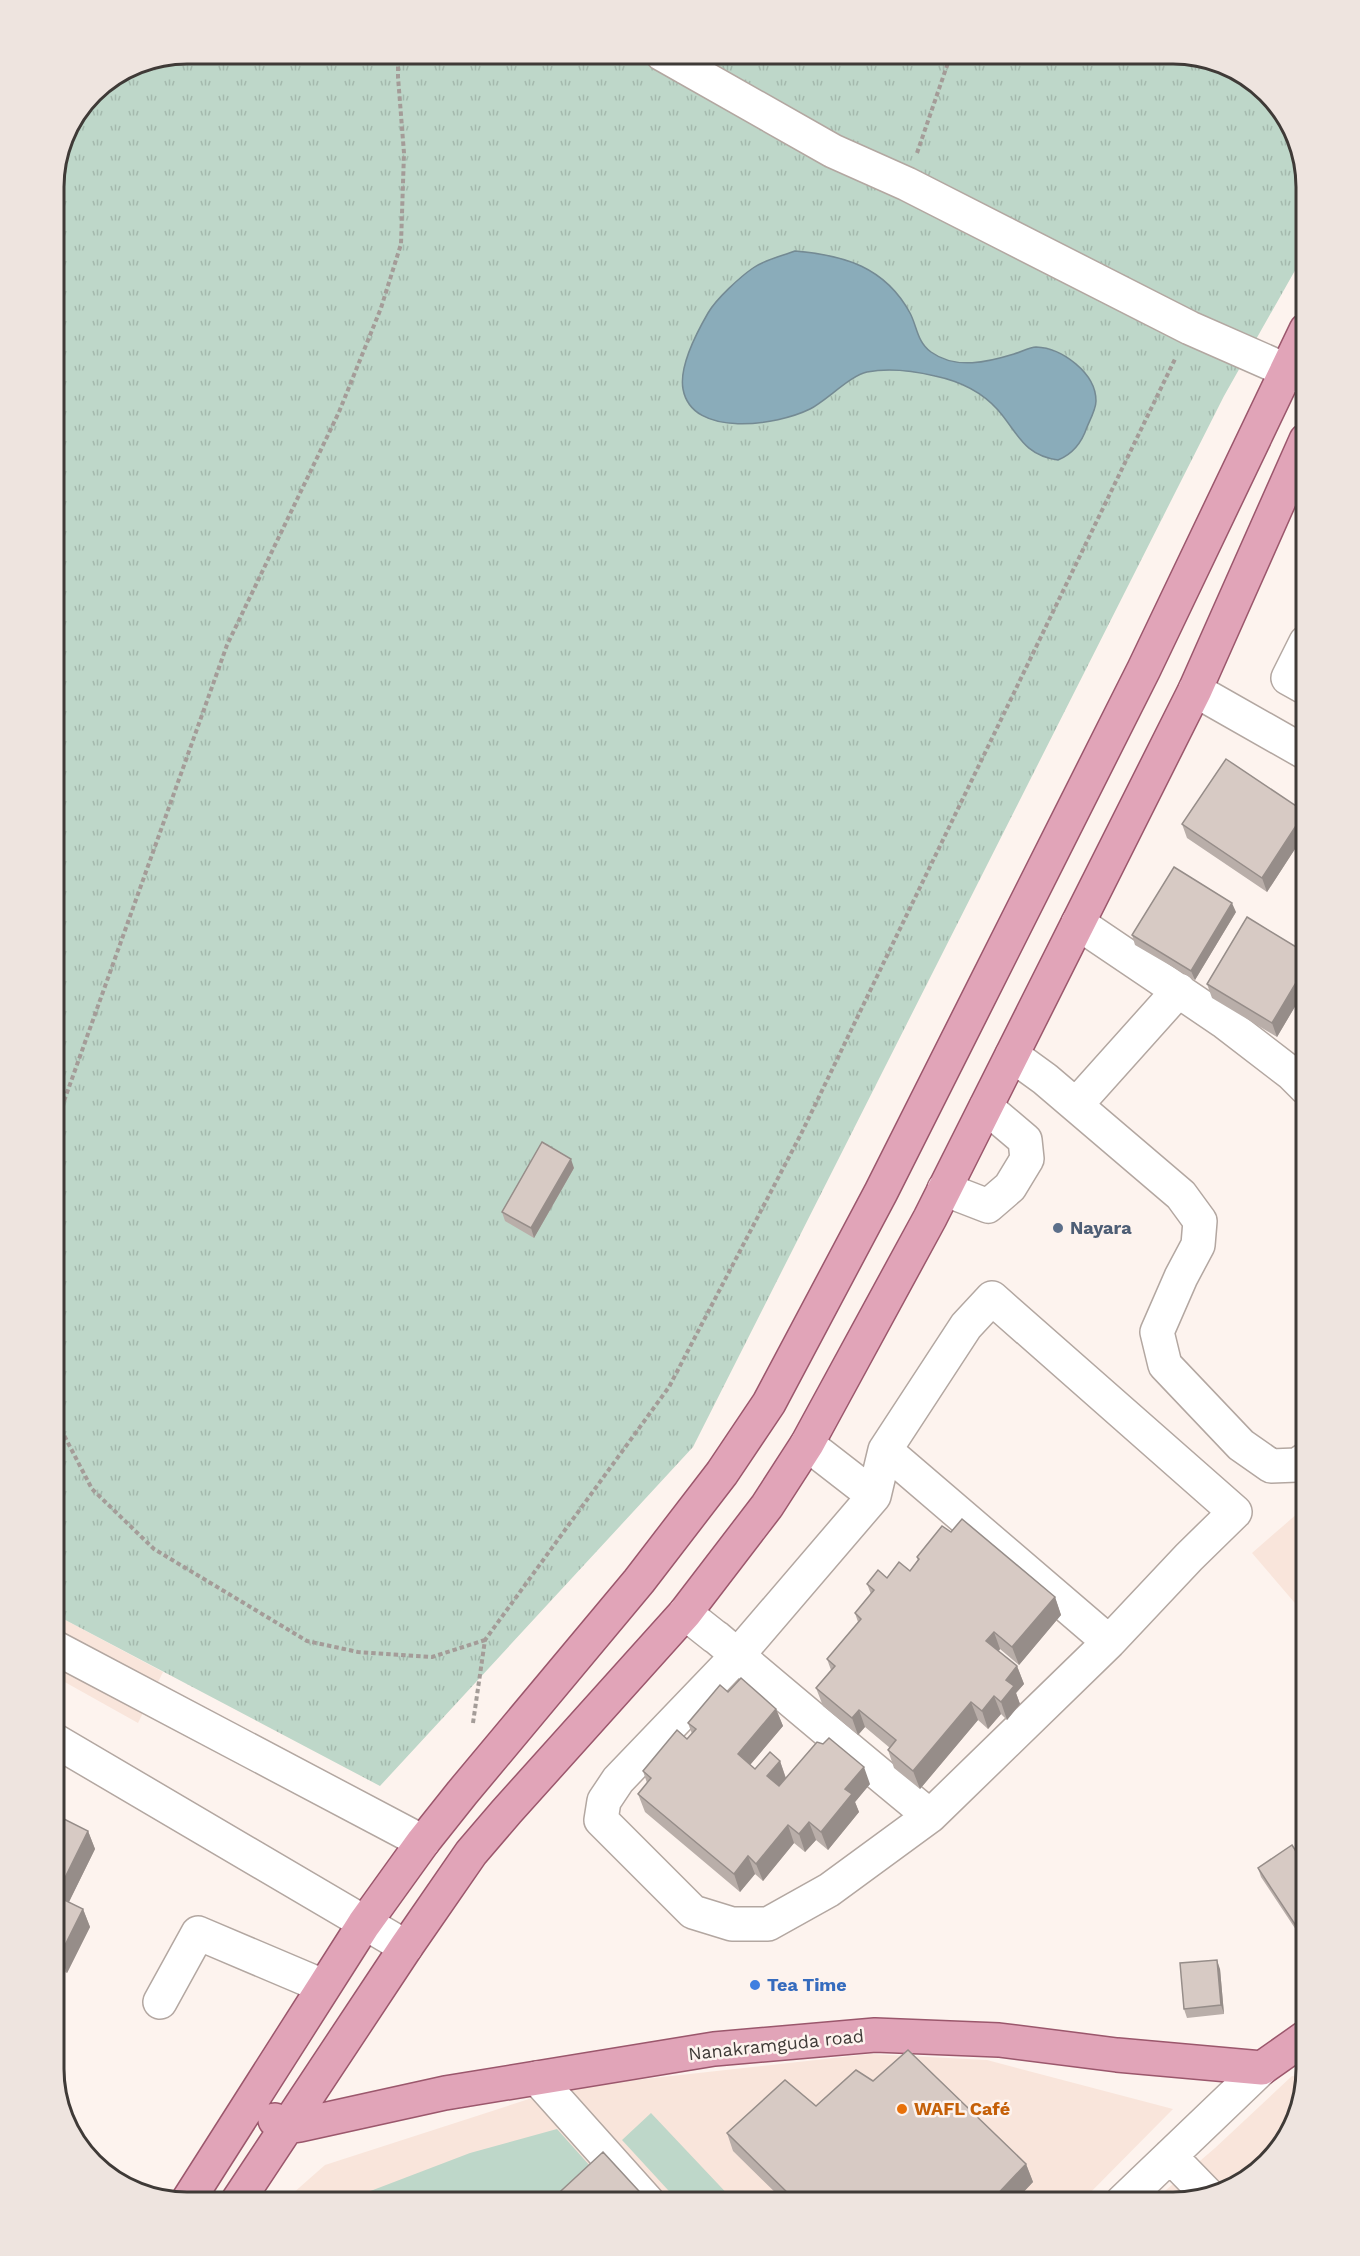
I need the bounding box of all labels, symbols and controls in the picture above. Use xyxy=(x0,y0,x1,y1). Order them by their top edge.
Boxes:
place label: Nayara xyxy=(1070,1217,1132,1238)
marker: Nayara xyxy=(1051,1221,1065,1235)
place label: Tea Time xyxy=(767,1974,847,1995)
marker: Tea Time xyxy=(748,1978,762,1992)
street label: Nanakramguda road xyxy=(687,2025,865,2064)
place label: WAFL Café xyxy=(914,2098,1010,2119)
marker: WAFL Café xyxy=(895,2102,909,2116)

